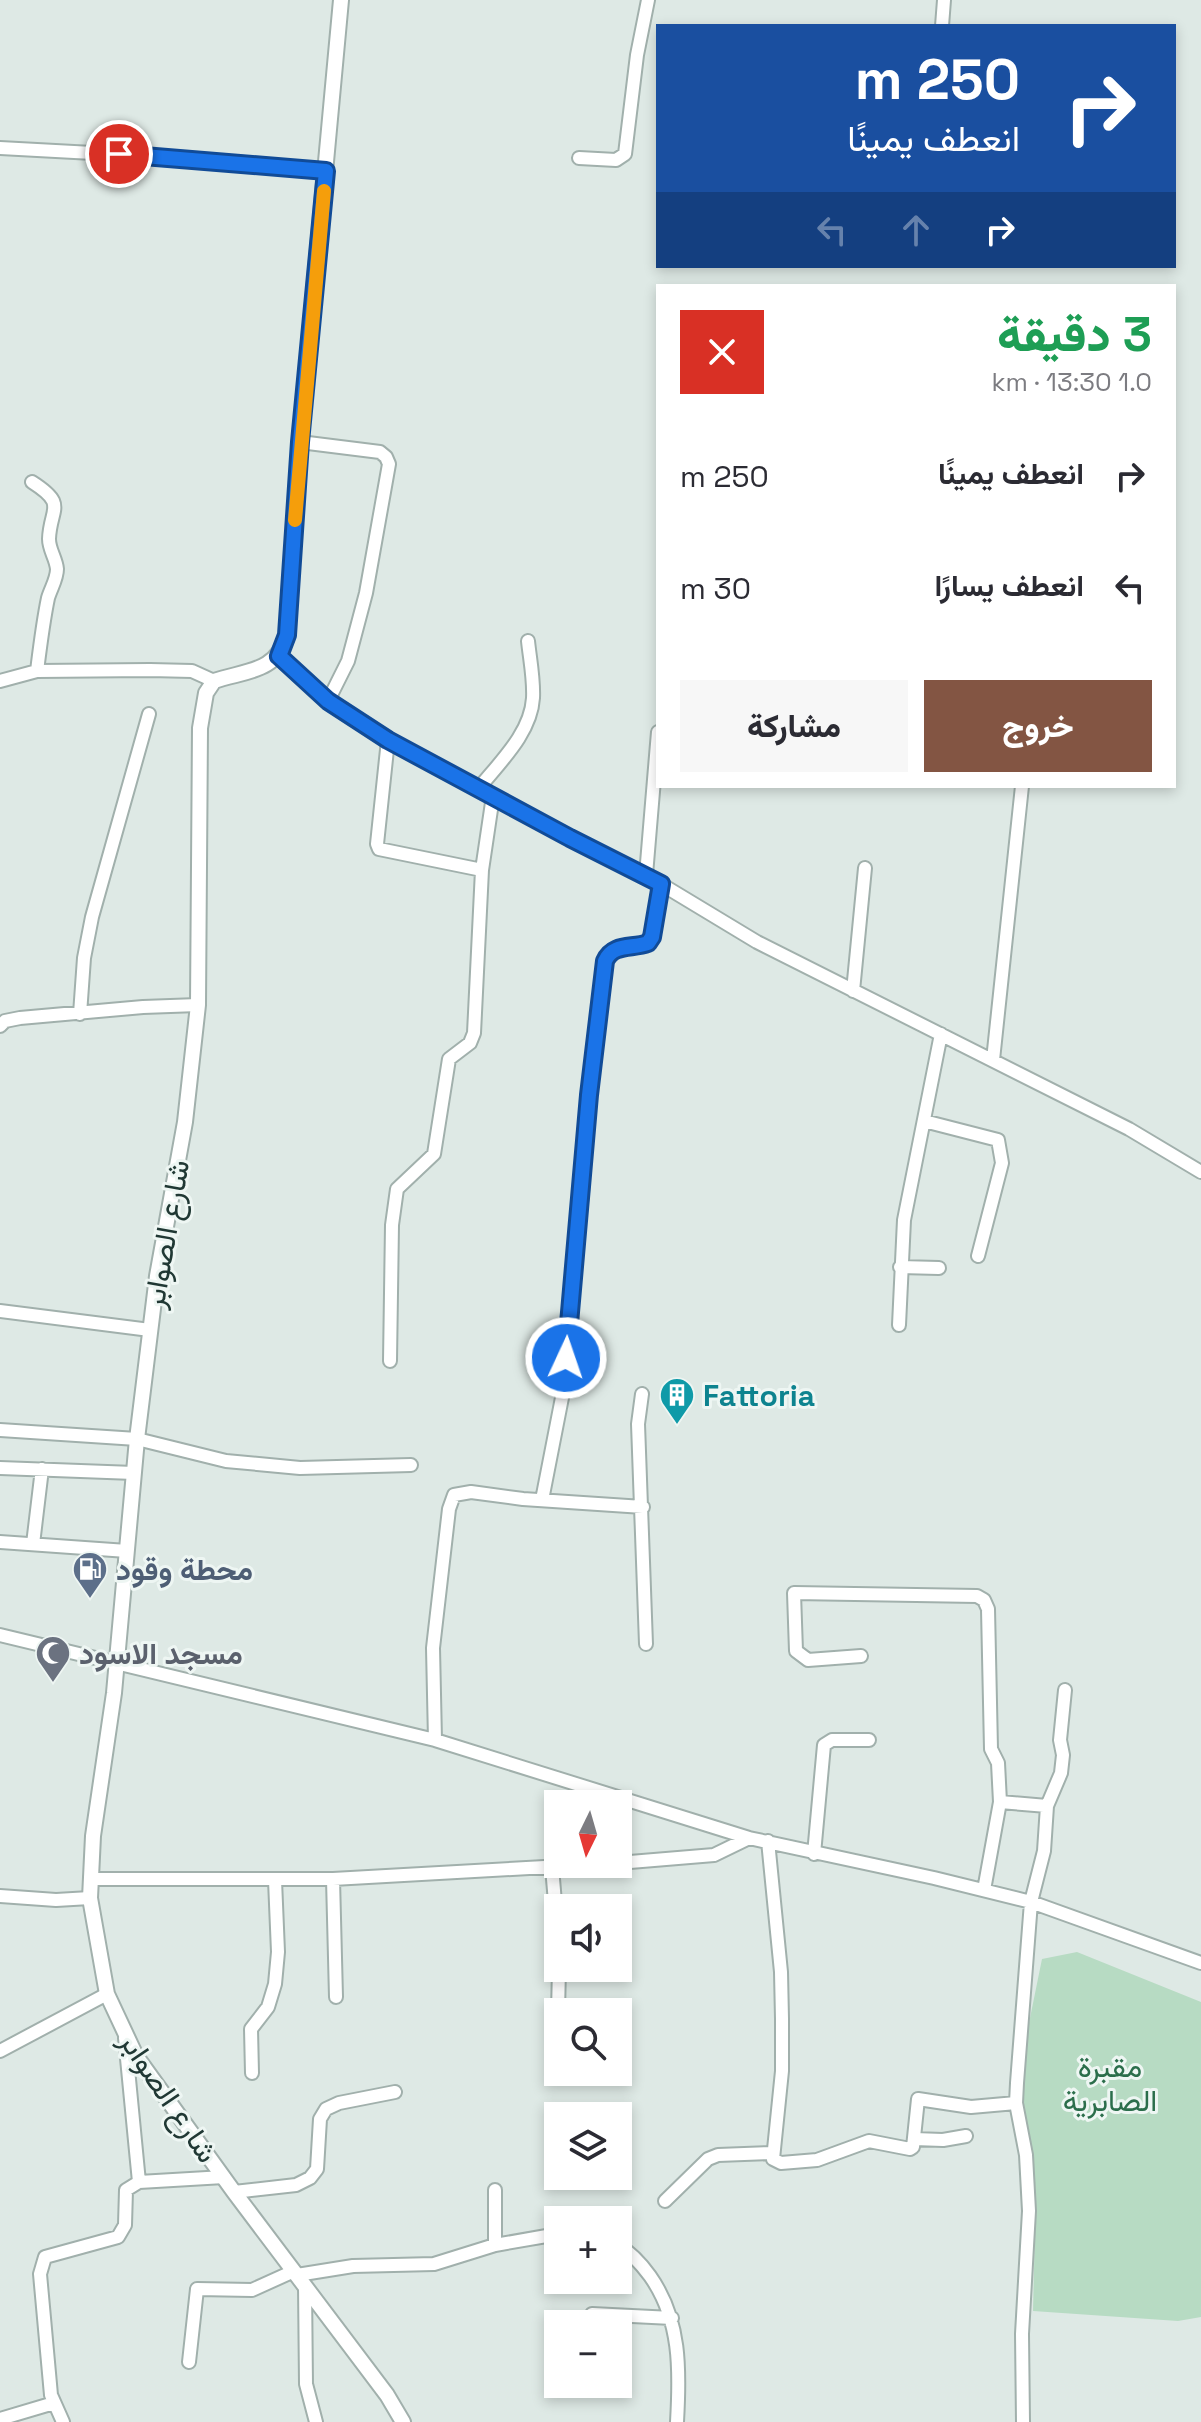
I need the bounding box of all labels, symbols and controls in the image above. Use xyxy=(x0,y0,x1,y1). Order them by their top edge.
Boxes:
text: 250 m xyxy=(855,44,1020,115)
icon: right xyxy=(1048,56,1152,160)
text: انعطف يمينًا xyxy=(847,116,1020,162)
pin xyxy=(85,120,153,188)
icon: arrive xyxy=(97,132,141,176)
icon: left xyxy=(810,208,854,252)
icon: ahead xyxy=(894,208,938,252)
icon: right xyxy=(978,208,1022,252)
text: 3 دقيقة xyxy=(997,304,1152,365)
button: close xyxy=(680,310,764,394)
text: 1.0 km · 13:30 xyxy=(991,365,1152,399)
text: انعطف يمينًا xyxy=(938,454,1084,493)
icon: right xyxy=(1108,454,1152,498)
text: 250 m xyxy=(680,457,769,496)
text: انعطف يسارًا xyxy=(934,566,1084,605)
icon: left xyxy=(1108,566,1152,610)
text: 30 m xyxy=(680,569,751,608)
button: مشاركة xyxy=(680,680,908,772)
button: خروج xyxy=(924,680,1152,772)
street label: شارع الصوابر xyxy=(134,1157,199,1312)
position arrow xyxy=(524,1316,608,1400)
building icon: Fattoria xyxy=(658,1376,696,1426)
place label: Fattoria xyxy=(703,1376,815,1415)
fuel station icon: محطة وقود xyxy=(71,1550,109,1600)
place label: محطة وقود xyxy=(116,1550,253,1589)
mosque icon: مسجد الاسود xyxy=(34,1634,72,1684)
place label: مسجد الاسود xyxy=(79,1634,243,1673)
north arrow xyxy=(544,1790,632,1878)
map controls xyxy=(544,1790,632,2398)
button: sound xyxy=(544,1894,632,1982)
button: search xyxy=(544,1998,632,2086)
street label: شارع الصوابر xyxy=(109,2023,227,2171)
park label: مقبرة الصابرية xyxy=(1063,2047,1157,2120)
button: layers xyxy=(544,2102,632,2190)
button: + xyxy=(544,2206,632,2294)
button: − xyxy=(544,2310,632,2398)

